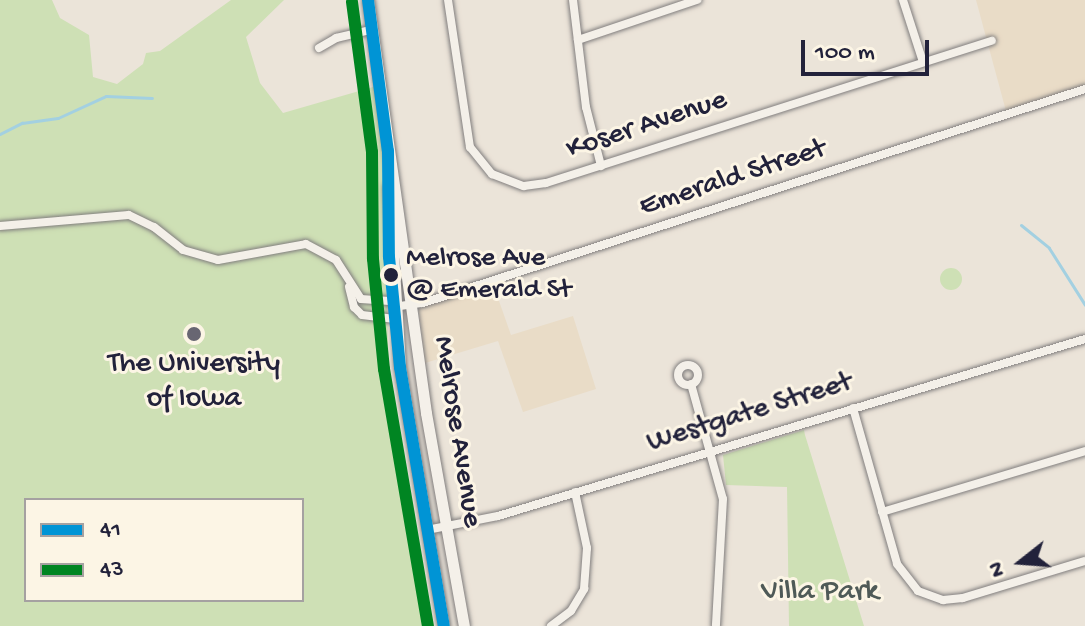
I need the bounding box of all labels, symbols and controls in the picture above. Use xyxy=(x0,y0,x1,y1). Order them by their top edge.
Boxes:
scale bar xyxy=(805,24,933,74)
text: 100 m xyxy=(815,39,875,68)
street label: Koser Avenue xyxy=(562,83,732,169)
street label: Emerald Street xyxy=(635,132,831,226)
place label: Melrose Ave @ Emerald St xyxy=(406,242,571,308)
marker: Melrose Ave @ Emerald St xyxy=(383,267,399,283)
marker: The University of Iowa xyxy=(185,325,203,343)
street label: Melrose Avenue xyxy=(423,334,489,530)
place label: The University of Iowa xyxy=(108,347,280,418)
street label: Westgate Street xyxy=(643,366,857,462)
legend xyxy=(24,498,304,602)
text: 41 xyxy=(100,516,121,545)
north arrow xyxy=(981,522,1061,602)
text: 43 xyxy=(100,556,124,585)
text: N xyxy=(984,558,1013,580)
park label: Villa Park xyxy=(761,575,879,611)

